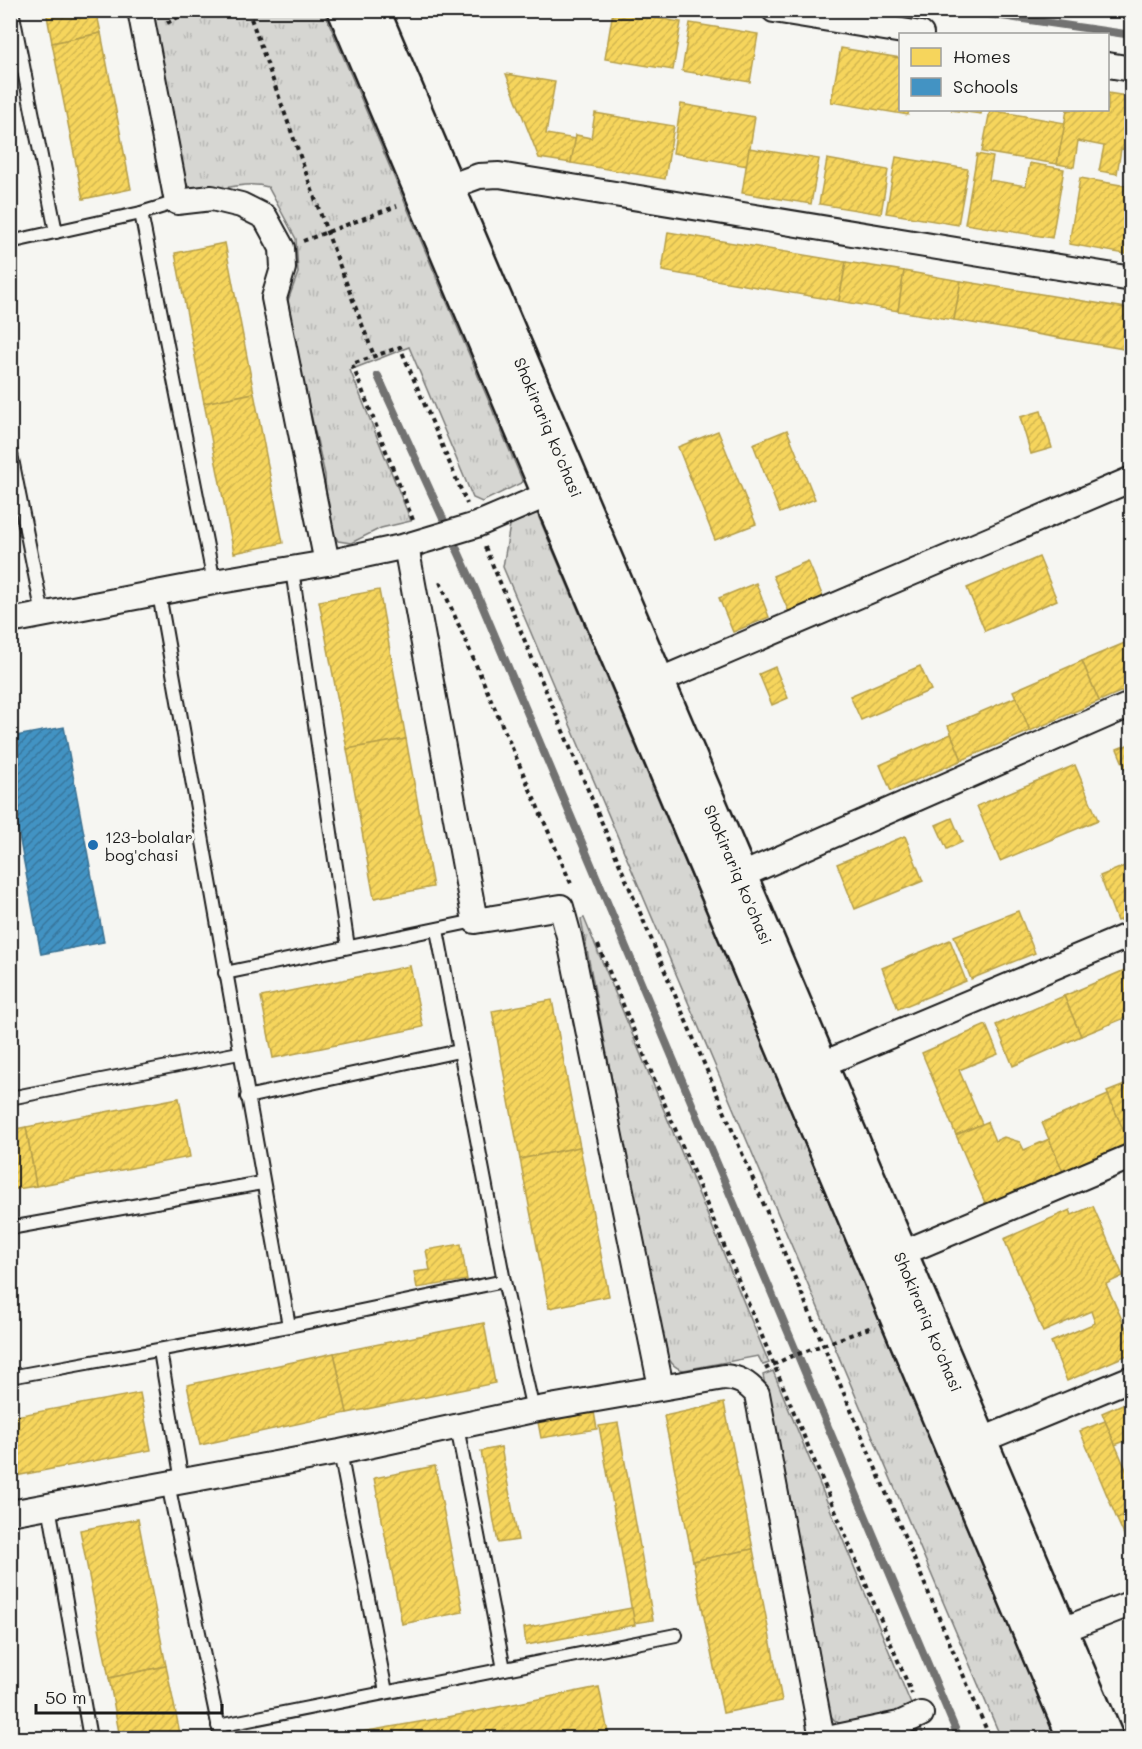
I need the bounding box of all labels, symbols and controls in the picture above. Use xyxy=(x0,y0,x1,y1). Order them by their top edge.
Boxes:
legend xyxy=(899,33,1109,111)
text: Homes xyxy=(953,44,1011,68)
text: Schools xyxy=(953,74,1018,98)
street label: Shokirariq ko'chasi xyxy=(510,354,588,500)
street label: Shokirariq ko'chasi xyxy=(700,801,778,947)
place label: 123-bolalar bog'chasi xyxy=(105,826,193,865)
marker: 123-bolalar bog'chasi xyxy=(86,838,100,852)
street label: Shokirariq ko'chasi xyxy=(890,1248,968,1395)
scale bar xyxy=(36,1677,222,1715)
text: 50 m xyxy=(45,1685,87,1709)

